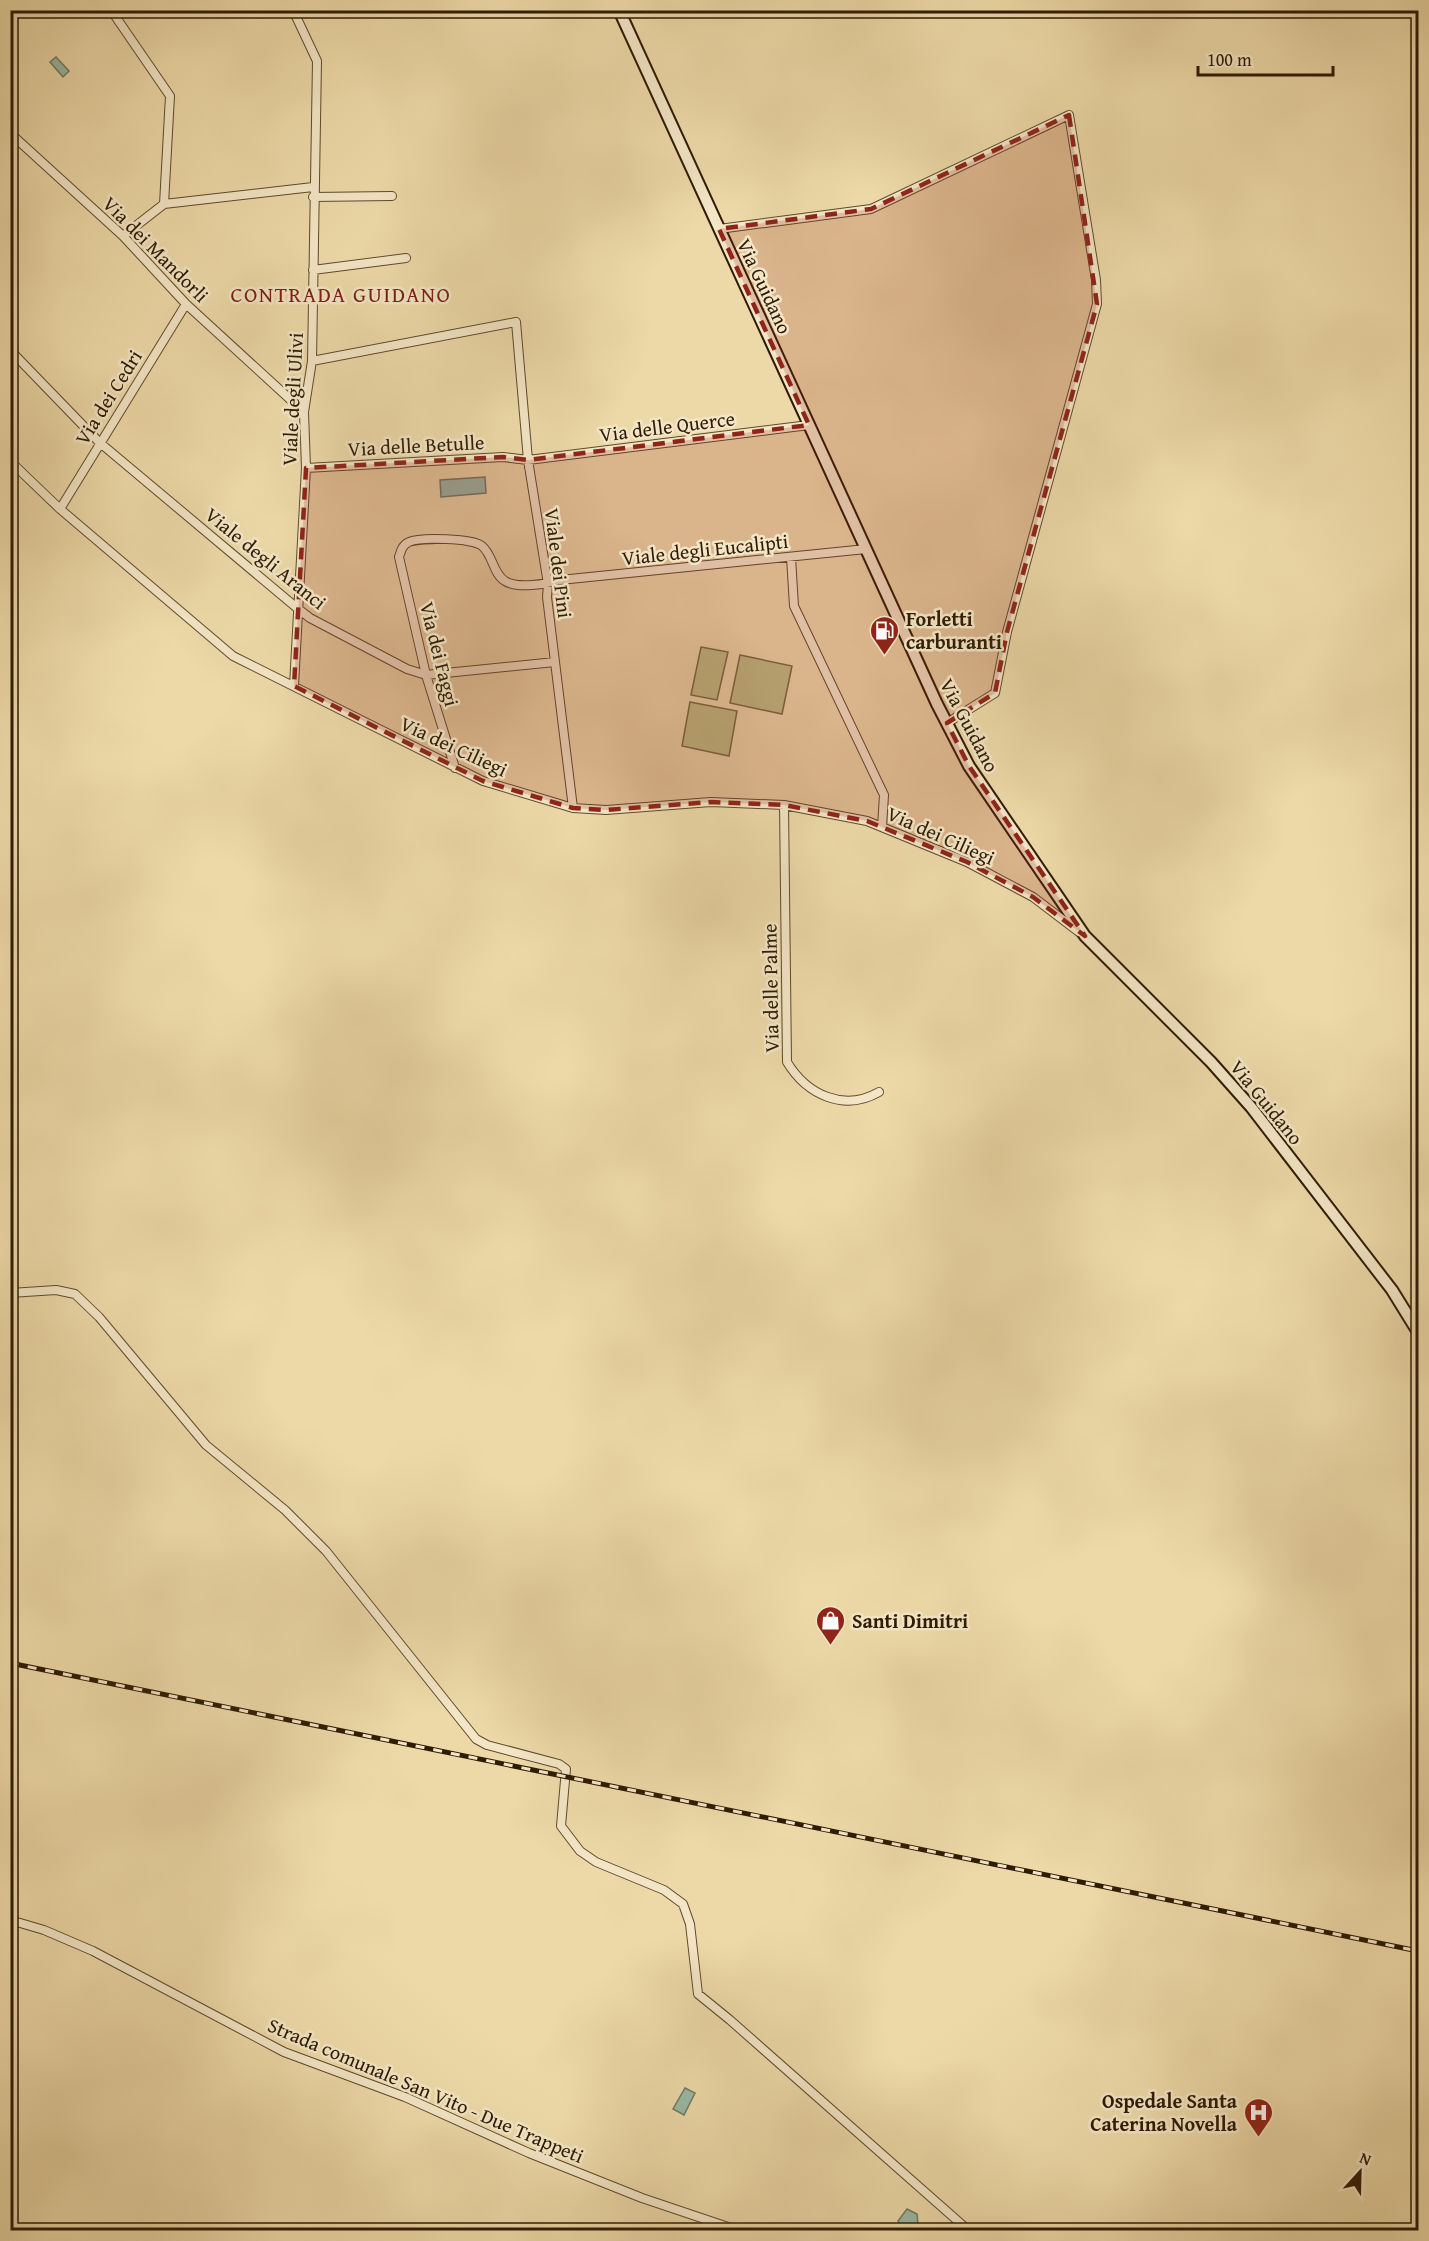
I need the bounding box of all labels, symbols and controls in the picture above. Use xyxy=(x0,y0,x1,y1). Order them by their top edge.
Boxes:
scale bar xyxy=(1198,39,1333,77)
text: 100 m xyxy=(1207,46,1252,73)
street label: Via dei Mandorli xyxy=(96,189,216,309)
street label: Via Guidano xyxy=(730,233,800,339)
district label: CONTRADA GUIDANO xyxy=(230,278,452,310)
street label: Viale degli Ulivi xyxy=(274,331,310,466)
street label: Via dei Cedri xyxy=(67,343,149,450)
street label: Via delle Querce xyxy=(598,403,736,449)
street label: Via delle Betulle xyxy=(347,427,485,463)
street label: Viale degli Aranci xyxy=(199,500,333,616)
street label: Viale dei Pini xyxy=(538,506,580,620)
street label: Viale degli Eucalipti xyxy=(620,526,790,572)
street label: Via dei Faggi xyxy=(413,599,467,710)
place label: Forletti carburanti xyxy=(906,604,1002,656)
fuel station icon: Forletti carburanti xyxy=(869,614,901,656)
street label: Via Guidano xyxy=(933,673,1007,777)
street label: Via dei Ciliegi xyxy=(396,708,513,784)
street label: Via dei Ciliegi xyxy=(882,798,1000,872)
street label: Via delle Palme xyxy=(754,923,786,1053)
street label: Via Guidano xyxy=(1224,1053,1310,1151)
shop icon: Santi Dimitri xyxy=(815,1604,847,1646)
place label: Santi Dimitri xyxy=(852,1606,968,1635)
street label: Strada comunale San Vito - Due Trappeti xyxy=(263,2010,589,2170)
place label: Ospedale Santa Caterina Novella xyxy=(1090,2086,1238,2138)
hospital icon: Ospedale Santa Caterina Novella xyxy=(1242,2096,1274,2138)
north arrow xyxy=(1330,2142,1390,2202)
text: N xyxy=(1356,2145,1375,2171)

